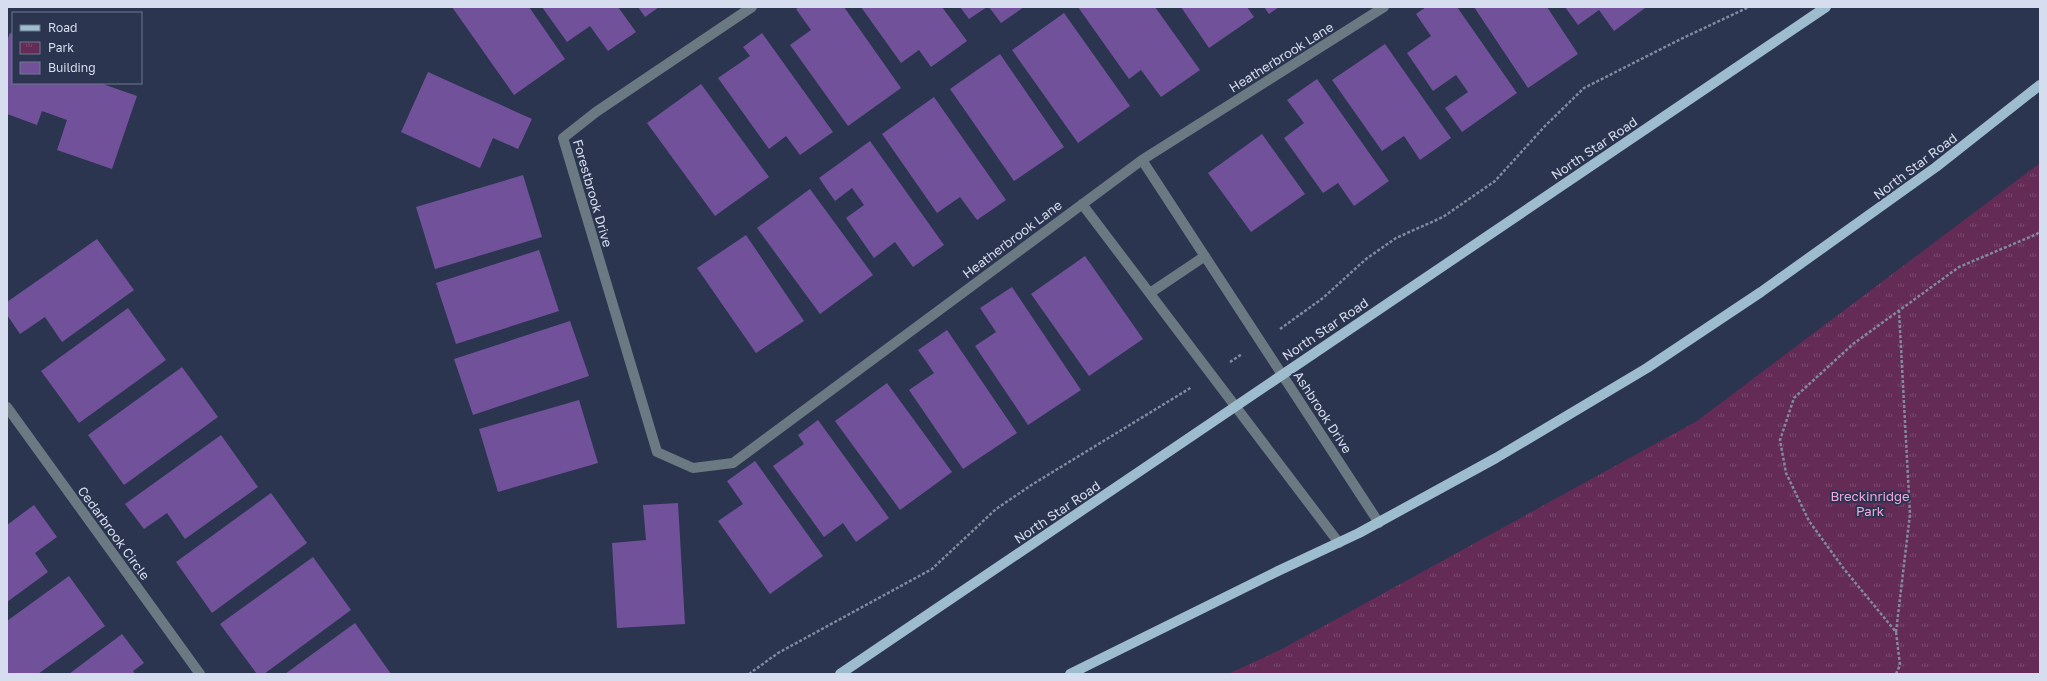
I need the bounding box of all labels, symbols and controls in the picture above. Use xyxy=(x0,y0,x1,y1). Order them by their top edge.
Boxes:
legend xyxy=(12,12,142,84)
street label: Heatherbrook Lane xyxy=(1226,18,1336,96)
text: Road xyxy=(48,20,77,35)
text: Park xyxy=(48,40,74,55)
text: Building xyxy=(48,60,96,75)
street label: North Star Road xyxy=(1548,113,1640,183)
street label: North Star Road xyxy=(1870,129,1960,203)
street label: Forestbrook Drive xyxy=(570,137,616,249)
street label: Heatherbrook Lane xyxy=(959,197,1065,281)
street label: North Star Road xyxy=(1279,294,1371,364)
street label: Ashbrook Drive xyxy=(1290,368,1356,456)
street label: North Star Road xyxy=(1011,477,1103,547)
street label: Cedarbrook Circle xyxy=(75,483,153,583)
park label: Breckinridge Park xyxy=(1830,488,1910,519)

